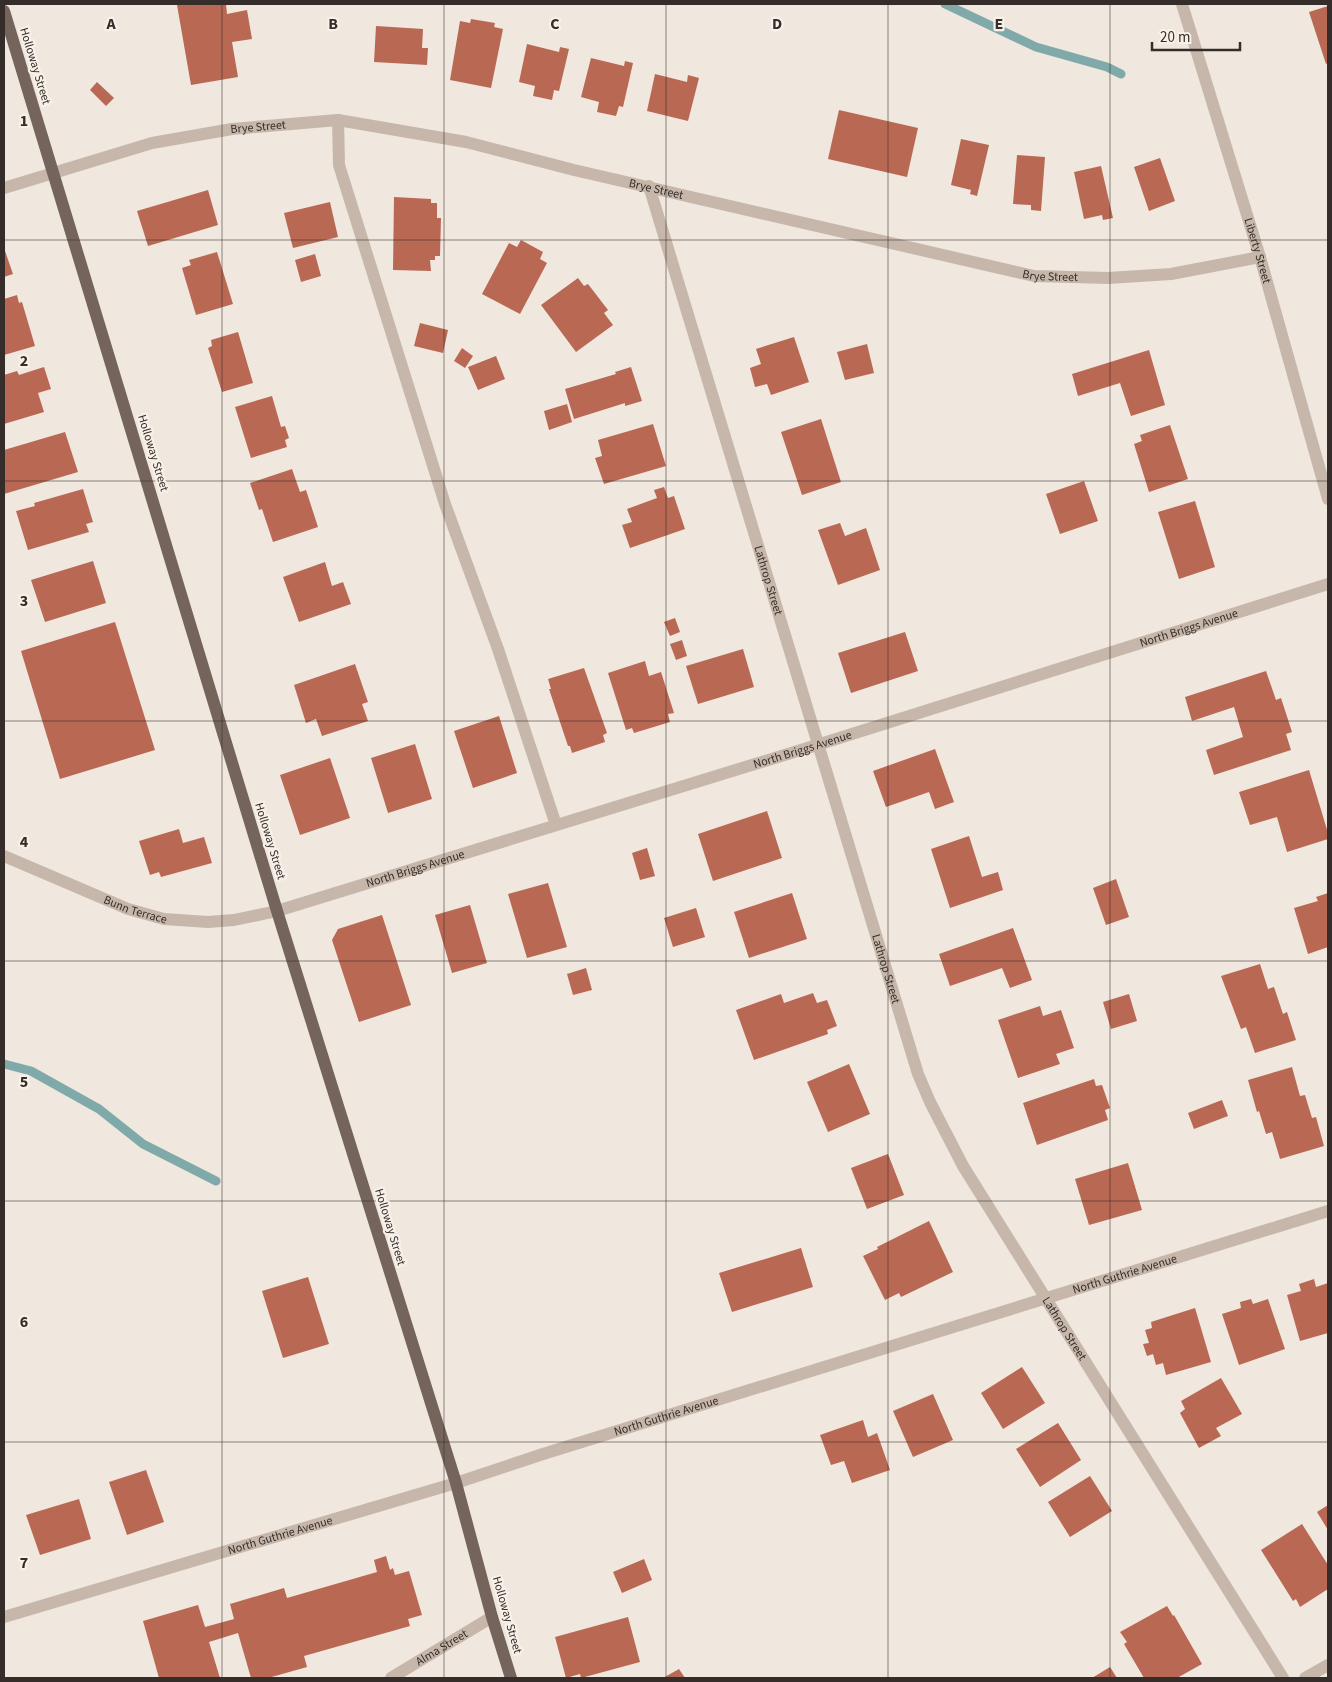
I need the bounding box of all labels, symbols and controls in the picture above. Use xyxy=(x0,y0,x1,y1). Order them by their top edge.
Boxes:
text: A xyxy=(105,13,116,35)
text: B xyxy=(328,13,338,35)
text: C xyxy=(550,13,560,35)
text: D xyxy=(772,13,782,35)
text: E xyxy=(995,13,1003,35)
scale bar xyxy=(1152,20,1240,52)
street label: Holloway Street xyxy=(15,25,55,107)
text: 20 m xyxy=(1160,27,1190,48)
text: 1 xyxy=(20,110,28,132)
street label: Brye Street xyxy=(230,116,286,138)
street label: Brye Street xyxy=(627,174,685,203)
street label: Liberty Street xyxy=(1240,216,1276,285)
street label: Brye Street xyxy=(1021,265,1078,286)
text: 2 xyxy=(20,350,28,372)
street label: Holloway Street xyxy=(133,412,173,494)
street label: Lathrop Street xyxy=(750,543,787,617)
text: 3 xyxy=(20,590,28,612)
street label: North Briggs Avenue xyxy=(1137,604,1240,651)
street label: North Briggs Avenue xyxy=(751,726,854,773)
street label: Holloway Street xyxy=(250,800,290,882)
text: 4 xyxy=(20,831,29,853)
street label: North Briggs Avenue xyxy=(364,845,467,892)
street label: Bunn Terrace xyxy=(101,891,169,928)
street label: Lathrop Street xyxy=(868,932,905,1006)
text: 5 xyxy=(20,1071,28,1093)
street label: Holloway Street xyxy=(370,1186,410,1268)
street label: North Guthrie Avenue xyxy=(1070,1250,1179,1298)
street label: Lathrop Street xyxy=(1038,1293,1091,1364)
text: 6 xyxy=(20,1311,28,1333)
street label: North Guthrie Avenue xyxy=(612,1392,720,1440)
street label: North Guthrie Avenue xyxy=(226,1512,335,1559)
text: 7 xyxy=(20,1552,28,1574)
street label: Holloway Street xyxy=(488,1574,526,1656)
street label: Alma Street xyxy=(412,1625,471,1670)

